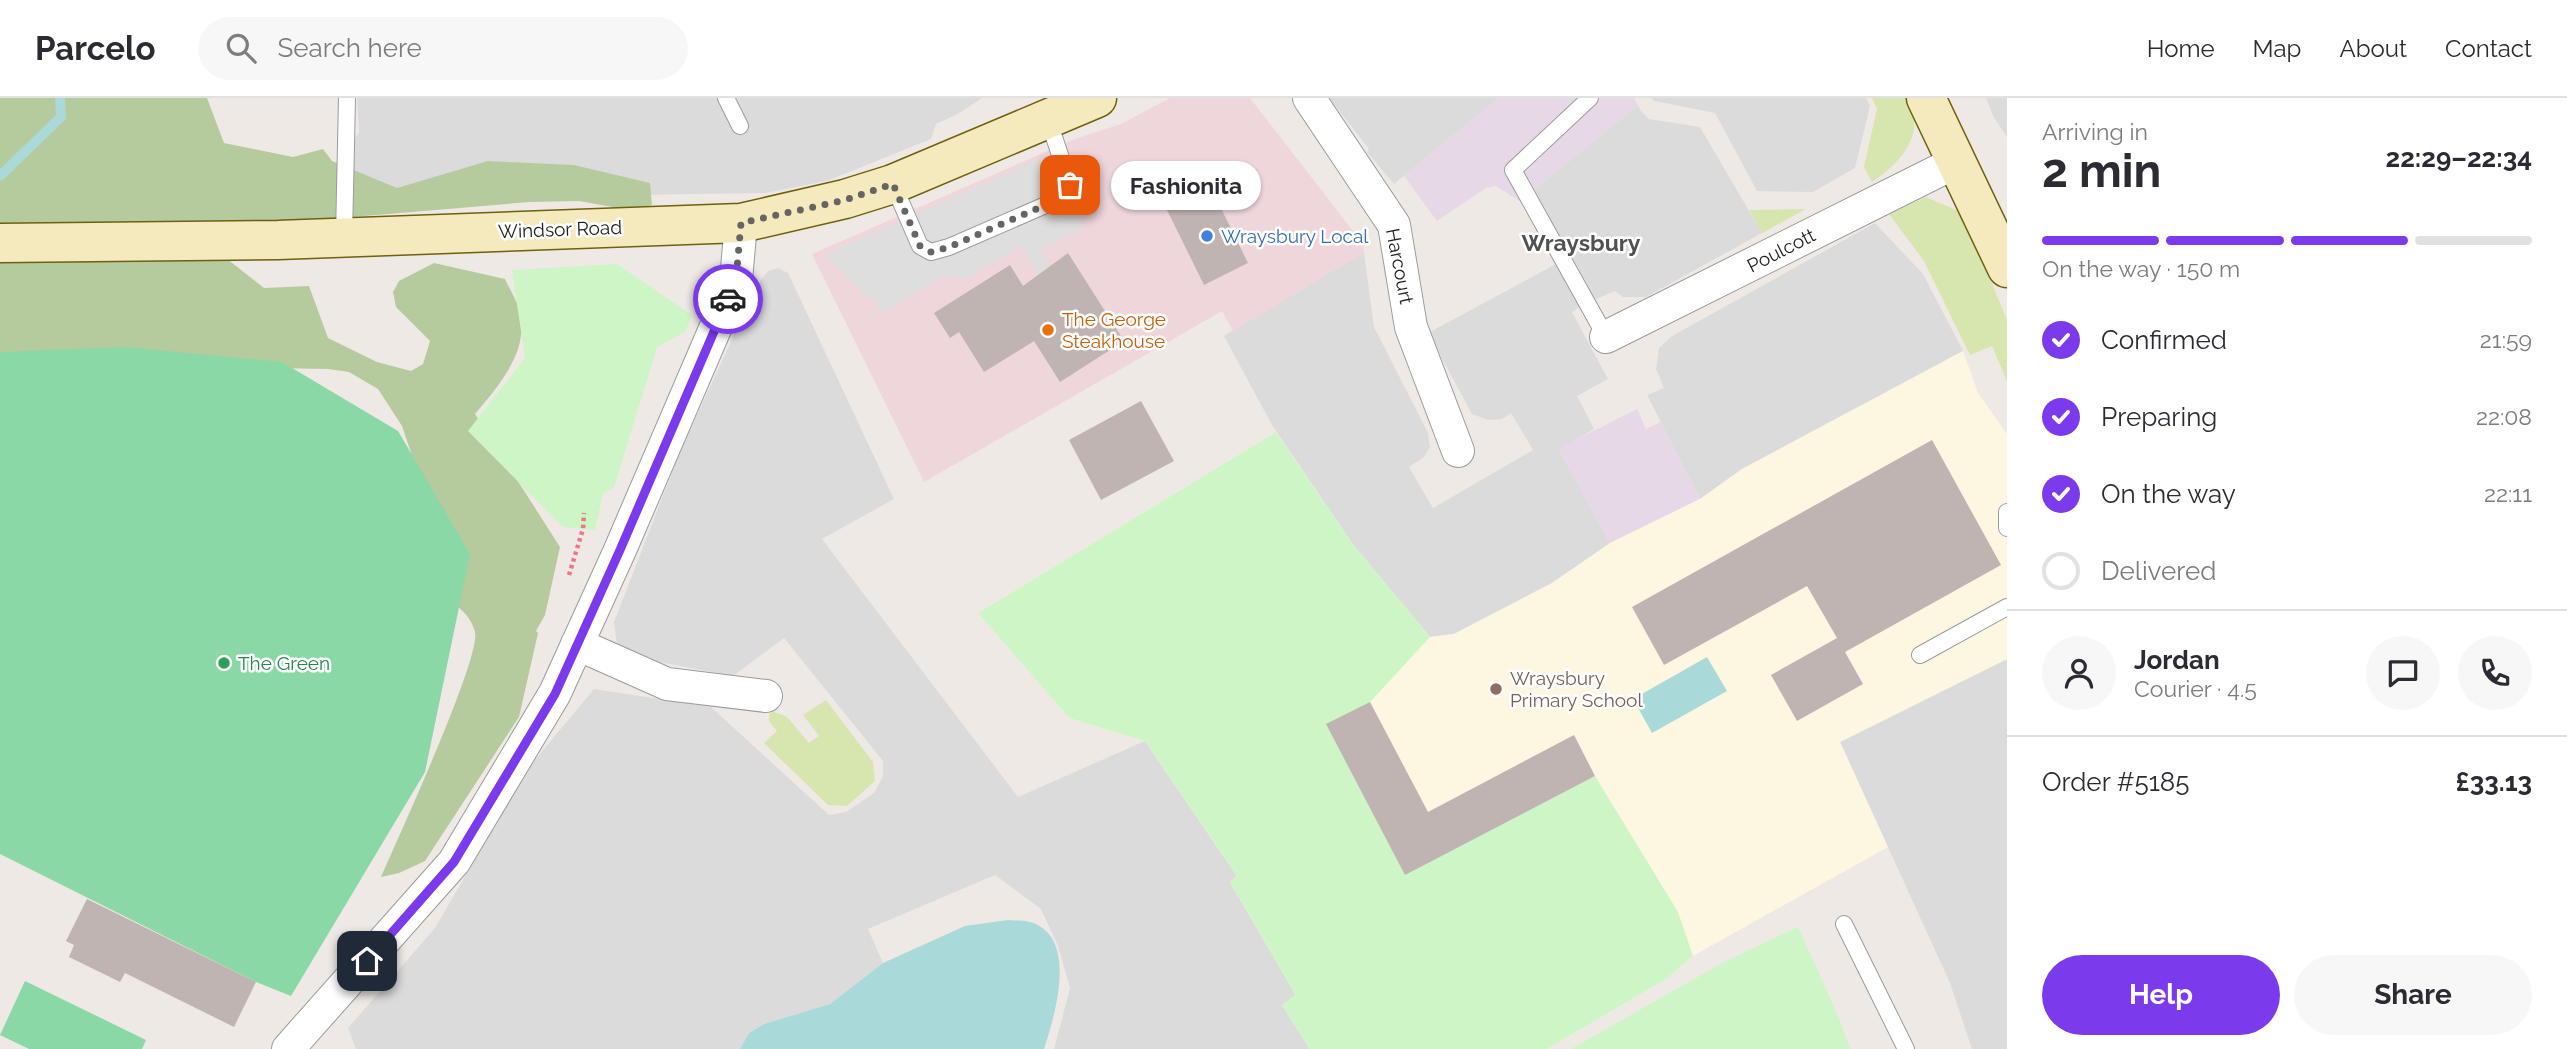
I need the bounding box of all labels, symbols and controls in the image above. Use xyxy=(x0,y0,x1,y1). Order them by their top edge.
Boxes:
search box xyxy=(198,17,688,80)
text: Parcelo xyxy=(35,29,156,68)
icon: search xyxy=(222,29,260,67)
text: Search here xyxy=(278,33,422,63)
text: Home xyxy=(2147,34,2215,63)
text: Map xyxy=(2253,34,2301,63)
text: About xyxy=(2339,34,2407,63)
text: Contact xyxy=(2445,34,2532,63)
text: Arriving in xyxy=(2042,118,2148,145)
text: 22:29–22:34 xyxy=(2385,143,2532,173)
text: 2 min xyxy=(2042,144,2161,198)
pin xyxy=(1040,155,1100,215)
callout: Fashionita xyxy=(1112,160,1262,210)
icon: bag xyxy=(1051,166,1089,204)
text: Fashionita xyxy=(1130,172,1242,199)
street label: Windsor Road xyxy=(498,216,622,242)
street label: Poulcott xyxy=(1743,223,1819,277)
place label: Wraysbury Local xyxy=(1221,225,1369,247)
street label: Harcourt xyxy=(1382,226,1418,306)
marker: Wraysbury Local xyxy=(1199,228,1215,244)
district label: Wraysbury xyxy=(1522,229,1641,256)
text: On the way · 150 m xyxy=(2042,255,2240,282)
courier xyxy=(693,264,763,334)
icon: car xyxy=(709,280,747,318)
place label: The George Steakhouse xyxy=(1062,308,1166,352)
icon: check xyxy=(2042,321,2080,359)
marker: The George Steakhouse xyxy=(1040,322,1056,338)
text: Confirmed xyxy=(2101,325,2227,355)
text: 21:59 xyxy=(2480,326,2532,353)
icon: check xyxy=(2042,398,2080,436)
text: Preparing xyxy=(2101,402,2217,432)
text: 22:08 xyxy=(2476,403,2532,430)
icon: check xyxy=(2042,475,2080,513)
text: On the way xyxy=(2101,479,2236,509)
text: 22:11 xyxy=(2484,480,2532,507)
text: Delivered xyxy=(2101,556,2216,586)
button: person xyxy=(2042,636,2116,710)
button: chat xyxy=(2366,636,2440,710)
button: phone xyxy=(2458,636,2532,710)
text: Jordan xyxy=(2134,645,2220,675)
place label: The Green xyxy=(238,652,330,674)
marker: The Green xyxy=(216,655,232,671)
place label: Wraysbury Primary School xyxy=(1510,667,1643,711)
text: Courier · 4.5 xyxy=(2134,675,2257,702)
marker: Wraysbury Primary School xyxy=(1488,681,1504,697)
text: Order #5185 xyxy=(2042,767,2189,797)
text: £33.13 xyxy=(2456,767,2532,797)
pin xyxy=(337,931,397,991)
icon: home xyxy=(348,942,386,980)
button: Help xyxy=(2042,955,2280,1035)
button: Share xyxy=(2294,955,2532,1035)

